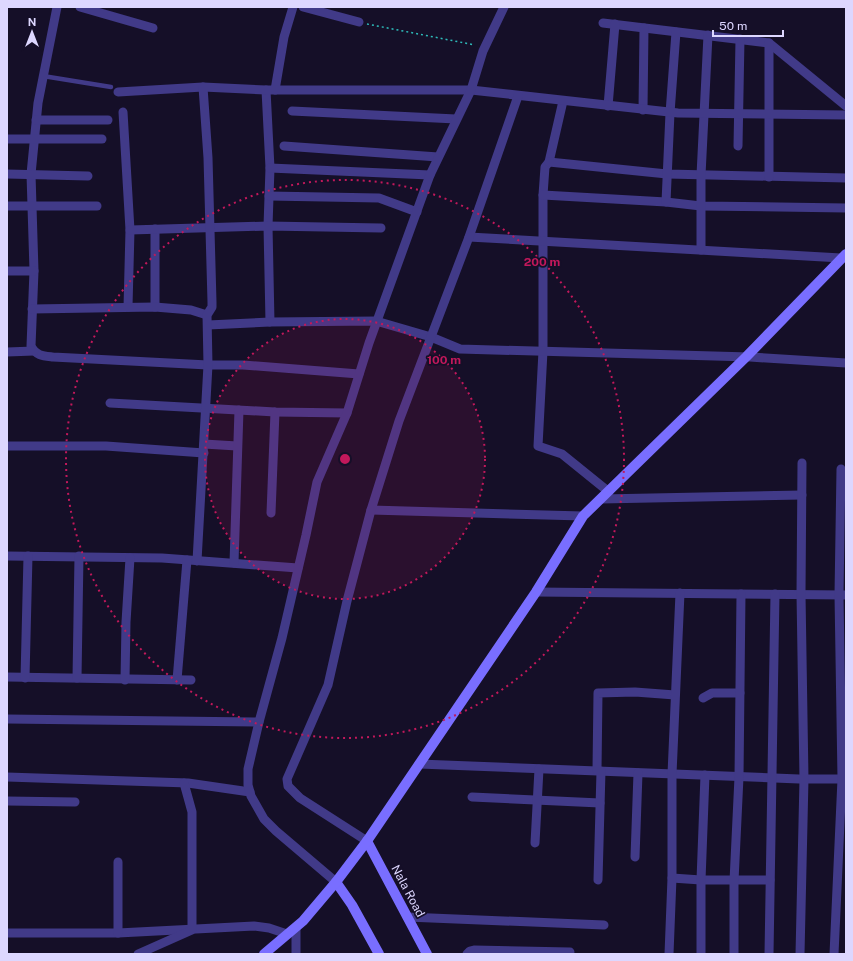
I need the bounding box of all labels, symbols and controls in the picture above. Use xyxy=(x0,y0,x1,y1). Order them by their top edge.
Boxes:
north arrow xyxy=(12,12,52,52)
scale bar xyxy=(713,12,783,38)
text: N xyxy=(28,16,36,28)
text: 50 m xyxy=(719,19,747,33)
text: 200 m xyxy=(524,255,560,269)
text: 100 m xyxy=(427,353,461,367)
centre of rings xyxy=(338,452,352,466)
street label: Nala Road xyxy=(388,862,428,920)

